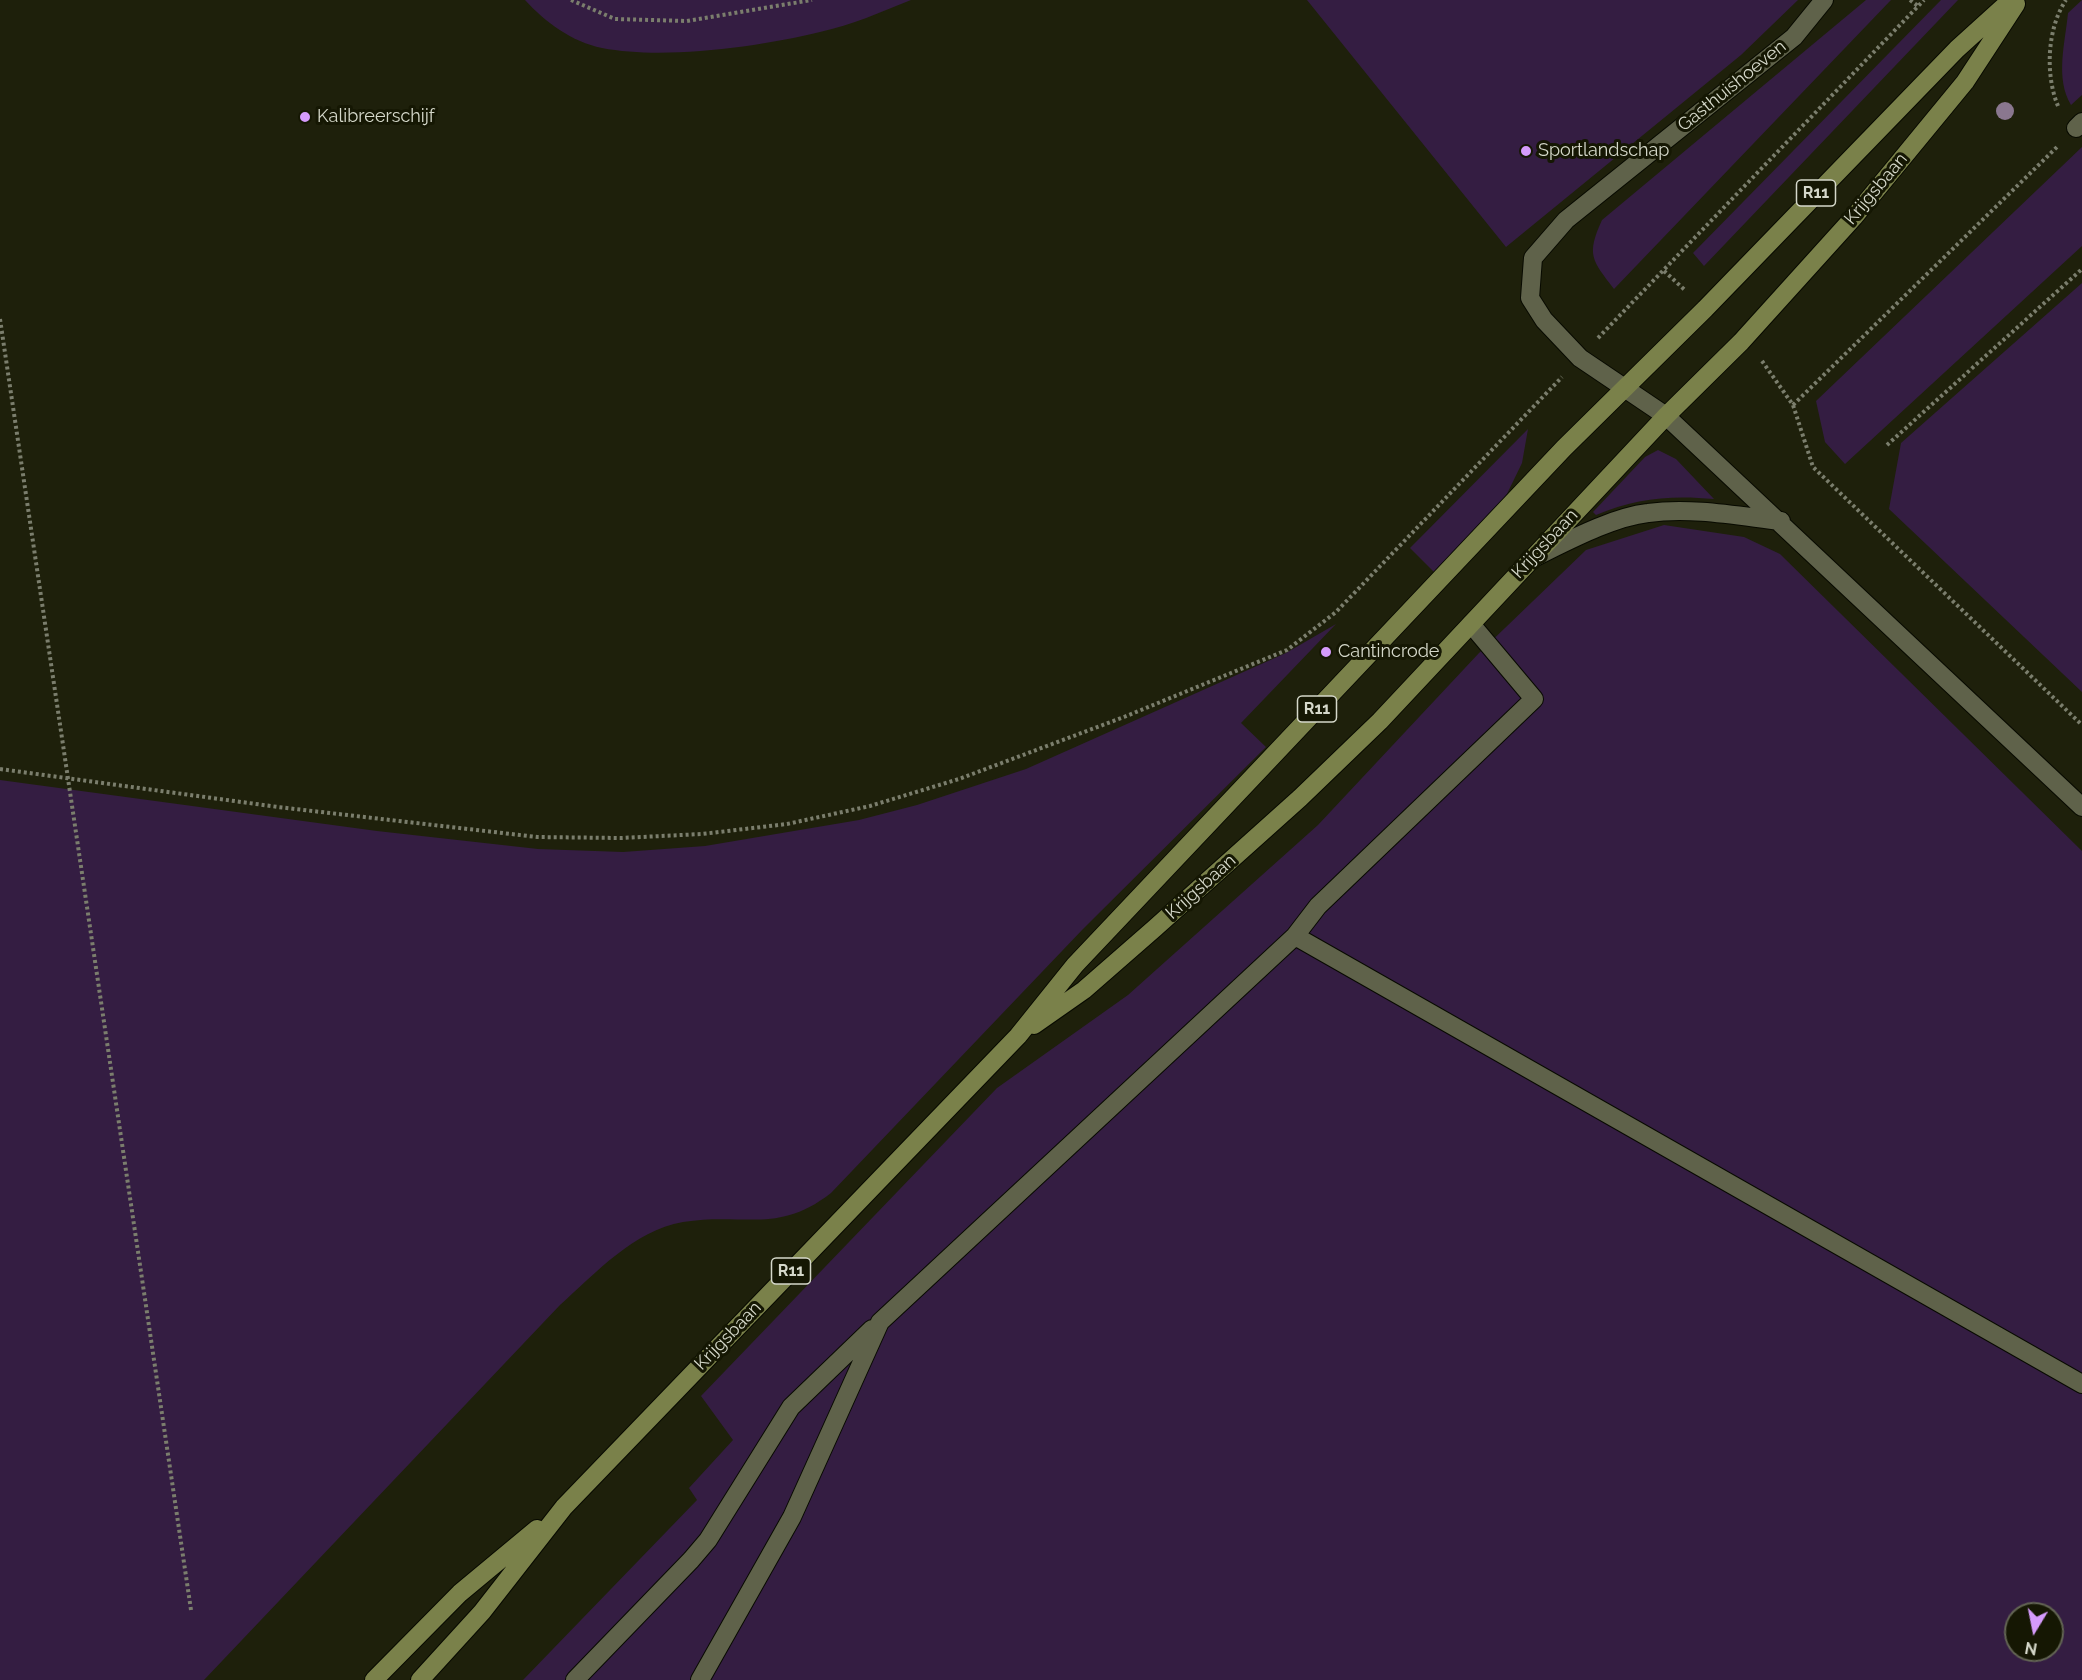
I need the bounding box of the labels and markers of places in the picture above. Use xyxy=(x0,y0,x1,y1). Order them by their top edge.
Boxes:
place label: Kalibreerschijf xyxy=(317,106,435,128)
marker: Kalibreerschijf xyxy=(298,110,312,124)
place label: Sportlandschap xyxy=(1538,140,1669,162)
marker: Sportlandschap xyxy=(1519,144,1533,158)
place label: Cantincrode xyxy=(1338,641,1439,663)
marker: Cantincrode xyxy=(1319,645,1333,659)

